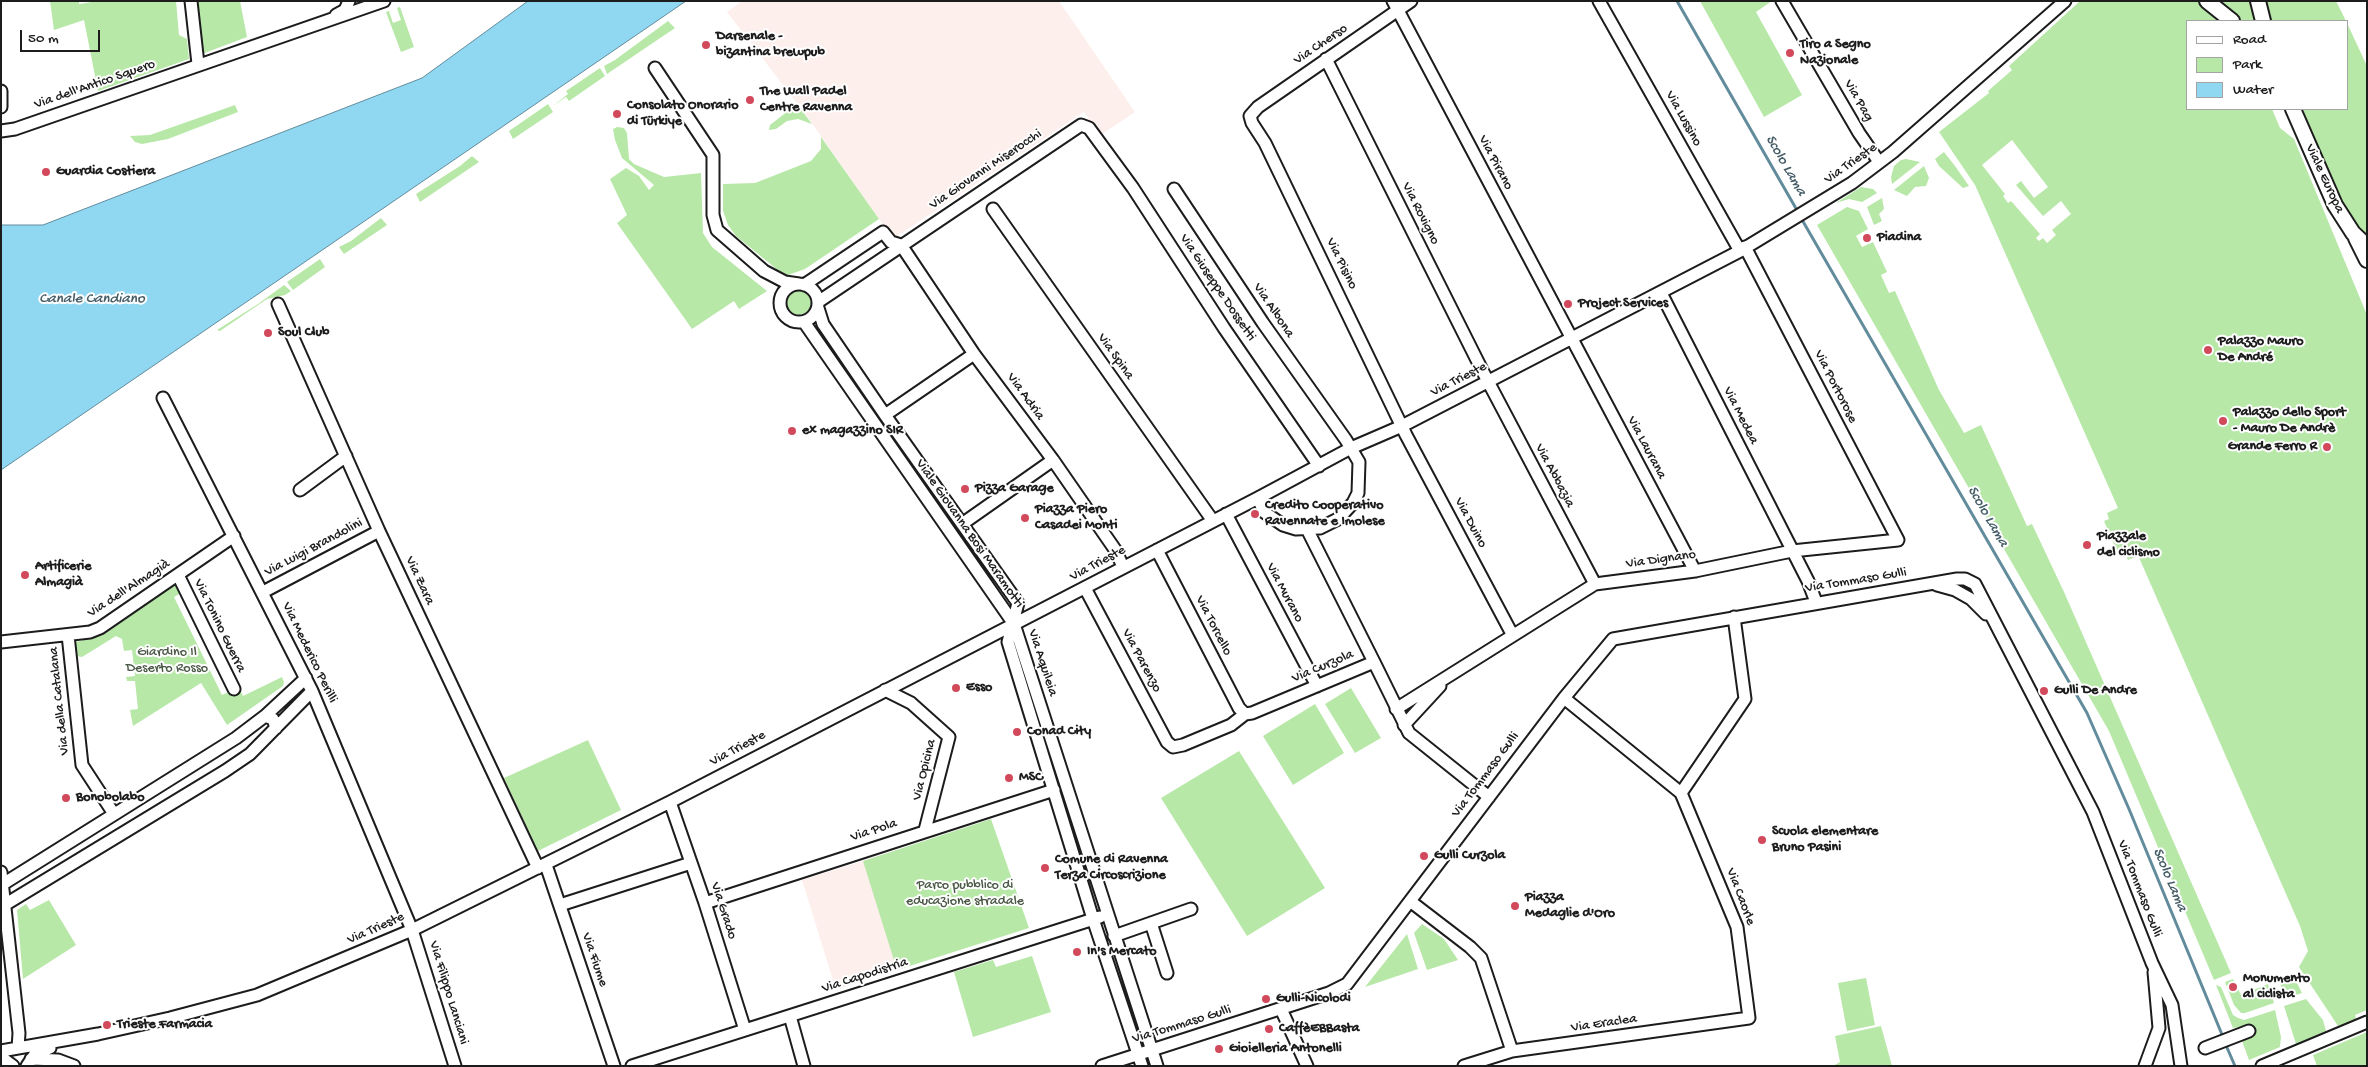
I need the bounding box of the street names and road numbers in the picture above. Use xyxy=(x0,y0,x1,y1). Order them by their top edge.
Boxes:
street label: Via Cherso xyxy=(1291,21,1351,69)
street label: Via dell'Antico Squero xyxy=(32,56,158,114)
street label: Via Pag xyxy=(1839,77,1877,125)
street label: Via Lussino xyxy=(1661,88,1705,150)
street label: Via Giovanni Miserocchi xyxy=(927,126,1045,214)
street label: Via Pirano xyxy=(1474,133,1516,193)
street label: Via Trieste xyxy=(1821,140,1881,188)
street label: Viale Europa xyxy=(2301,142,2347,216)
street label: Via Rovigno xyxy=(1397,180,1443,248)
street label: Via Giuseppe Dossetti xyxy=(1175,231,1259,345)
street label: Via Pisino xyxy=(1321,236,1361,292)
street label: Via Albona xyxy=(1249,280,1297,342)
street label: Via Spina xyxy=(1093,331,1137,383)
street label: Via Portorose xyxy=(1809,348,1861,426)
street label: Via Trieste xyxy=(1428,359,1490,401)
street label: Via Adria xyxy=(1002,370,1048,424)
street label: Via Medea xyxy=(1718,385,1762,447)
street label: Via Laurana xyxy=(1622,414,1670,482)
street label: Via Abbazia xyxy=(1530,441,1578,511)
street label: Viale Giovanna Bosi Maramotti xyxy=(911,456,1027,612)
street label: Via Duino xyxy=(1450,495,1490,551)
street label: Via Luigi Brandolini xyxy=(262,515,366,581)
street label: Via Trieste xyxy=(1067,542,1129,586)
street label: Via Dignano xyxy=(1625,547,1697,573)
street label: Via Zara xyxy=(401,554,437,608)
street label: Via dell'Almagià xyxy=(85,556,173,622)
street label: Via Murano xyxy=(1261,560,1307,626)
street label: Via Tommaso Gulli xyxy=(1804,565,1908,597)
street label: Via Tonino Guerra xyxy=(189,577,249,675)
street label: Via Torcello xyxy=(1191,593,1235,659)
street label: Via Mederico Perilli xyxy=(277,600,341,706)
street label: Via Parenzo xyxy=(1117,626,1165,696)
street label: Via Aquileia xyxy=(1023,627,1061,699)
street label: Via della Catalana xyxy=(46,646,74,756)
street label: Via Curzola xyxy=(1290,647,1356,687)
street label: Via Trieste xyxy=(707,727,769,771)
street label: Via Tommaso Gulli xyxy=(1448,729,1524,821)
street label: Via Opicina xyxy=(909,738,941,802)
street label: Via Pola xyxy=(849,816,899,846)
street label: Via Tommaso Gulli xyxy=(2113,838,2165,940)
street label: Via Caorle xyxy=(1721,866,1759,928)
street label: Via Grado xyxy=(706,880,740,942)
street label: Via Trieste xyxy=(345,909,407,949)
street label: Via Fiume xyxy=(577,931,611,989)
street label: Via Filippo Lanciani xyxy=(424,939,472,1047)
street label: Via Capodistria xyxy=(820,954,910,998)
street label: Via Tommaso Gulli xyxy=(1131,1002,1233,1048)
street label: Via Eraclea xyxy=(1570,1011,1638,1037)

